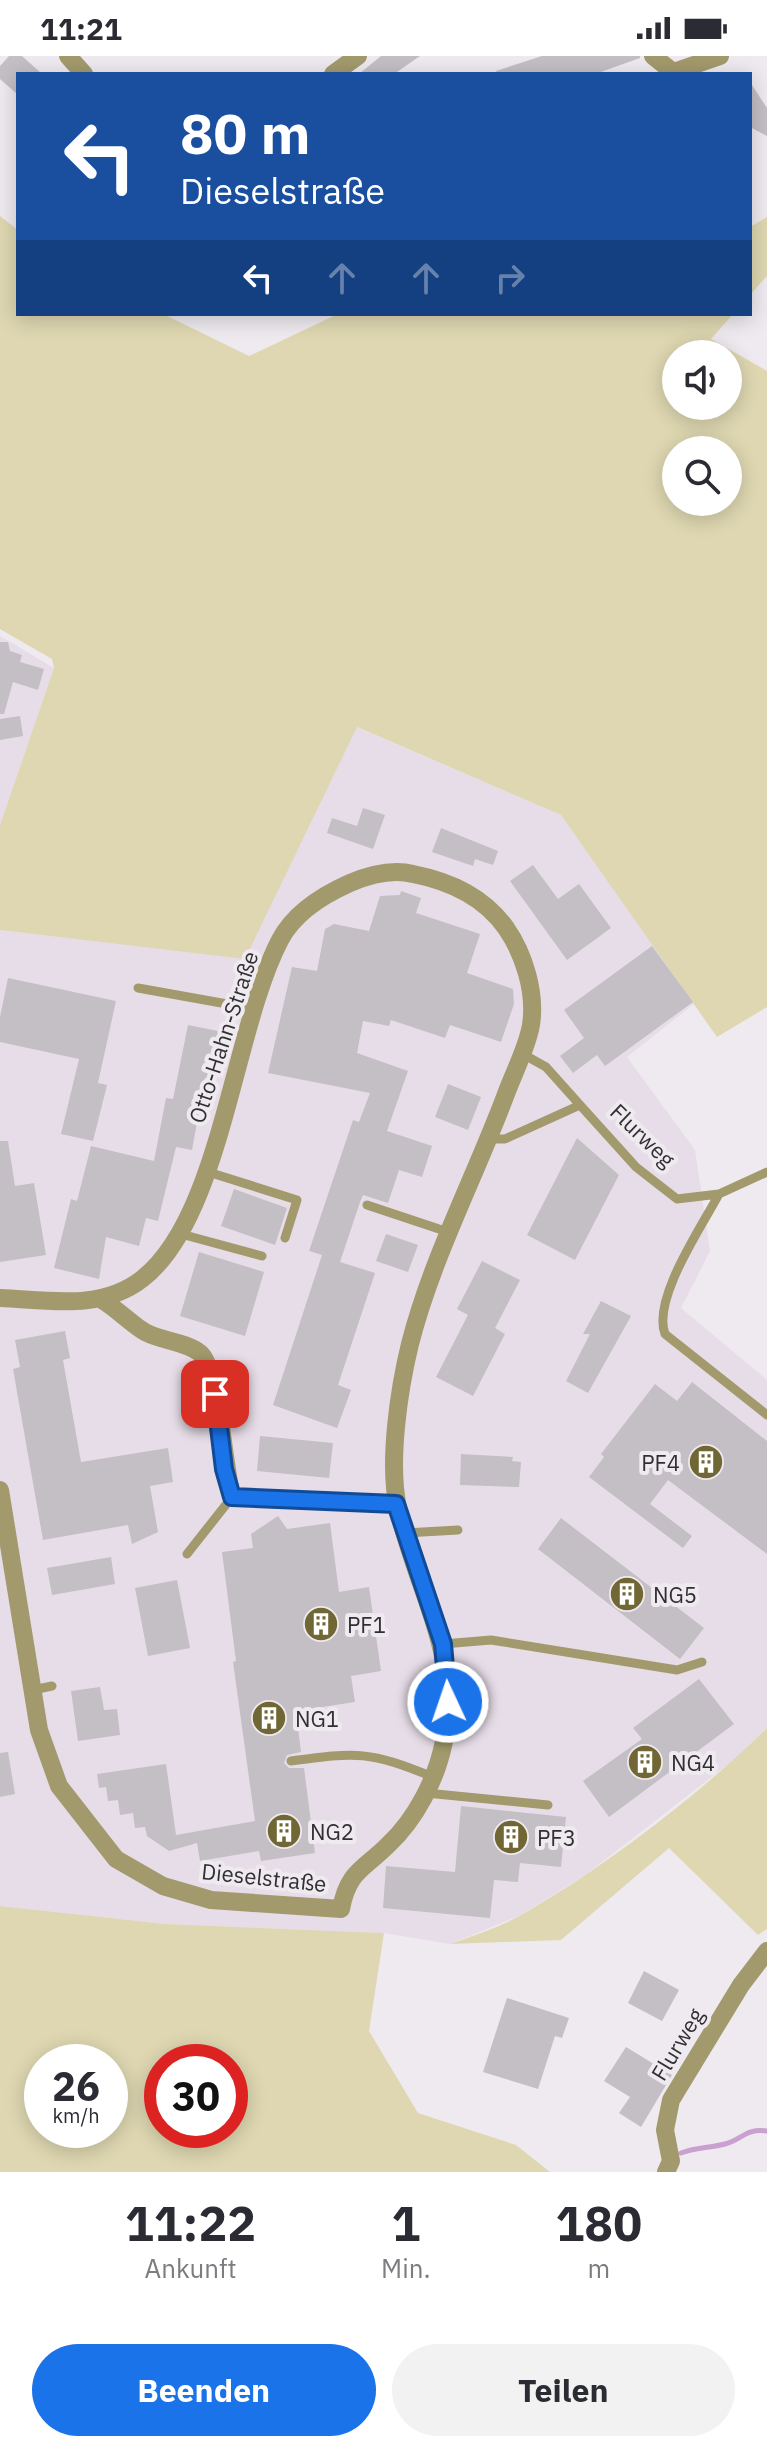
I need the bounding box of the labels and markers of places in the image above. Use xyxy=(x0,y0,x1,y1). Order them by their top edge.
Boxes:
pin xyxy=(181,1360,249,1428)
building icon: PF4 xyxy=(687,1443,725,1481)
place label: PF4 xyxy=(641,1448,680,1477)
building icon: NG5 xyxy=(608,1575,646,1613)
place label: NG5 xyxy=(653,1580,697,1609)
building icon: PF1 xyxy=(302,1605,340,1643)
place label: PF1 xyxy=(347,1610,386,1639)
building icon: NG1 xyxy=(250,1699,288,1737)
place label: NG1 xyxy=(295,1704,339,1733)
building icon: NG4 xyxy=(626,1743,664,1781)
place label: NG4 xyxy=(671,1748,715,1777)
building icon: NG2 xyxy=(265,1812,303,1850)
place label: NG2 xyxy=(310,1817,354,1846)
building icon: PF3 xyxy=(492,1818,530,1856)
place label: PF3 xyxy=(537,1823,576,1852)

